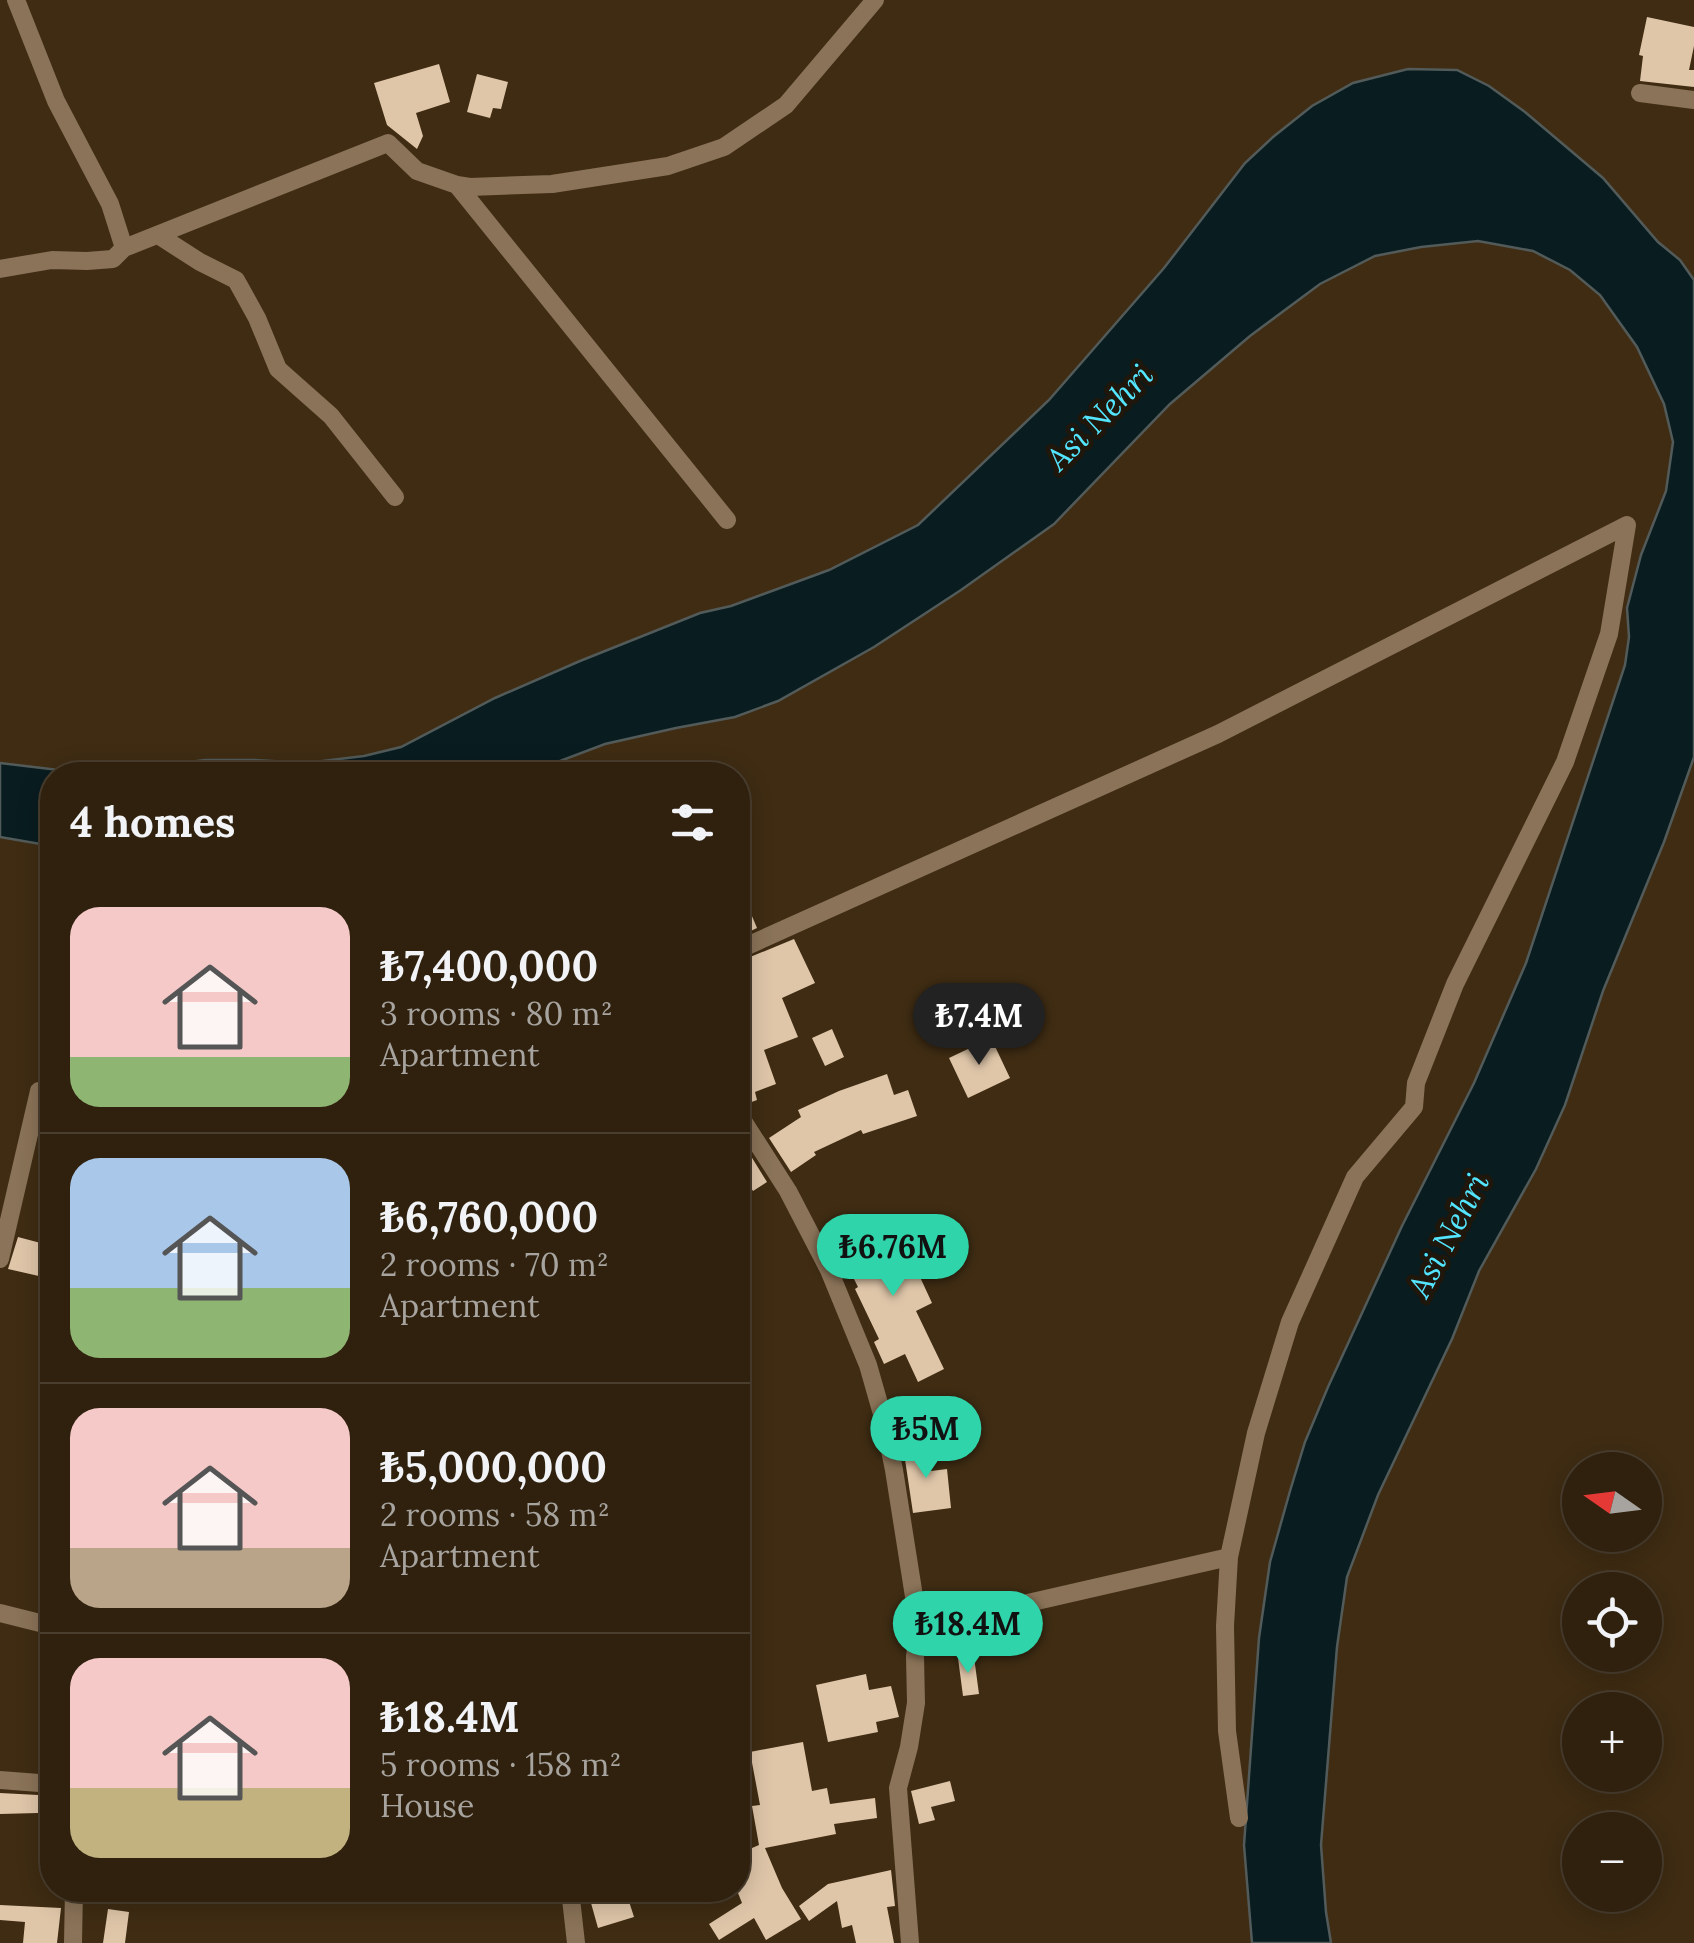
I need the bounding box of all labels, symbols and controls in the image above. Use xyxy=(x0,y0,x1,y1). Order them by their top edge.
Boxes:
water label: Asi Nehri xyxy=(1036,355,1161,480)
text: 4 homes xyxy=(70,795,235,849)
icon: filters xyxy=(665,795,720,850)
text: ₺7,400,000 xyxy=(380,939,598,993)
icon: home xyxy=(150,947,270,1067)
pin: ₺7.4M xyxy=(909,983,1049,1068)
text: 3 rooms · 80 m² xyxy=(380,993,613,1034)
text: ₺7.4M xyxy=(935,995,1023,1036)
text: Apartment xyxy=(380,1034,540,1075)
water label: Asi Nehri xyxy=(1398,1166,1498,1305)
text: ₺6,760,000 xyxy=(380,1190,598,1244)
icon: home xyxy=(150,1198,270,1318)
pin: ₺6.76M xyxy=(812,1214,974,1299)
text: ₺6.76M xyxy=(839,1226,947,1267)
text: 2 rooms · 70 m² xyxy=(380,1244,609,1285)
text: Apartment xyxy=(380,1285,540,1326)
pin: ₺5M xyxy=(878,1396,974,1481)
text: ₺5M xyxy=(892,1408,960,1449)
text: ₺5,000,000 xyxy=(380,1440,607,1494)
icon: home xyxy=(150,1448,270,1568)
north arrow xyxy=(1562,1452,1662,1552)
map controls xyxy=(1562,1452,1662,1912)
text: 2 rooms · 58 m² xyxy=(380,1494,610,1535)
text: Apartment xyxy=(380,1535,540,1576)
button: locate xyxy=(1562,1572,1662,1672)
pin: ₺18.4M xyxy=(887,1591,1049,1676)
text: ₺18.4M xyxy=(915,1603,1021,1644)
text: ₺18.4M xyxy=(380,1690,520,1744)
button: + xyxy=(1562,1692,1662,1792)
icon: home xyxy=(150,1698,270,1818)
text: 5 rooms · 158 m² xyxy=(380,1744,622,1785)
text: House xyxy=(380,1785,474,1826)
button: − xyxy=(1562,1812,1662,1912)

